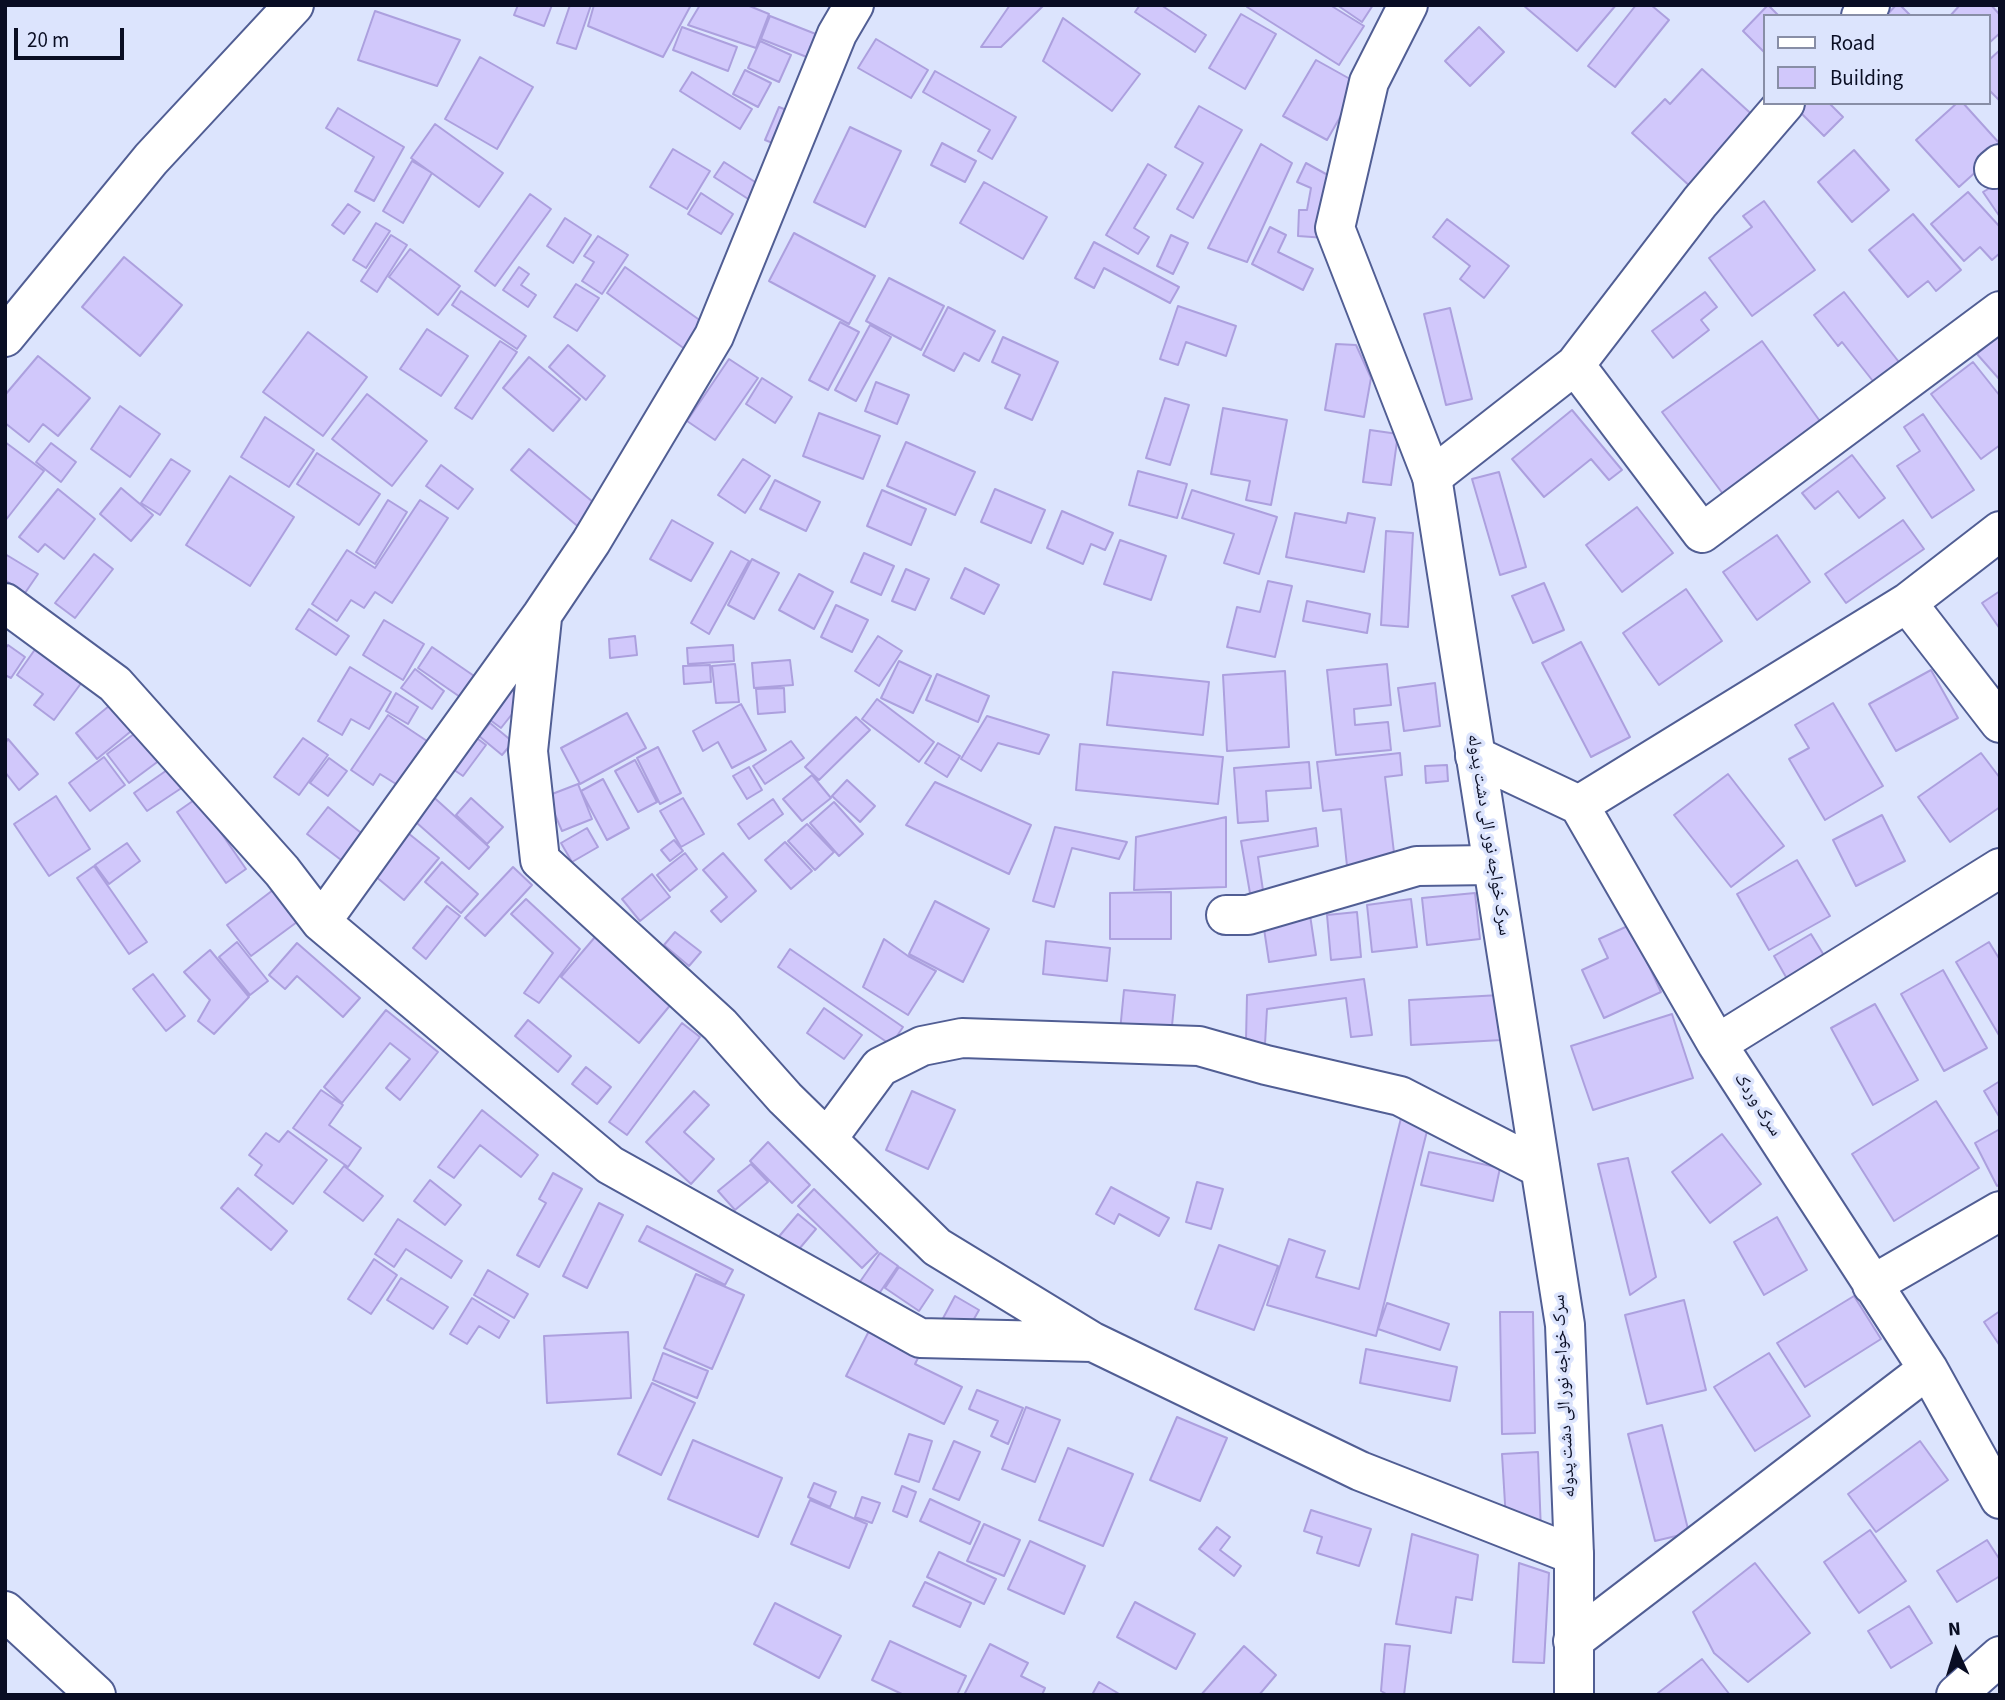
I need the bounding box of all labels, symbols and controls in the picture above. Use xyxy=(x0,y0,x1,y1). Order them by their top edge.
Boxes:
scale bar xyxy=(18,14,128,58)
legend xyxy=(1764,14,1991,105)
text: 20 m xyxy=(27,25,69,55)
text: Road xyxy=(1830,28,1875,58)
text: Building xyxy=(1830,63,1903,93)
street label: سرک خواجه نور الی دشت پدوله xyxy=(1461,733,1515,937)
street label: سرک وردک xyxy=(1728,1069,1786,1141)
street label: سرک خواجه نور الی دشت پدوله xyxy=(1549,1294,1581,1498)
north arrow xyxy=(1921,1616,1991,1686)
text: N xyxy=(1947,1616,1962,1643)

